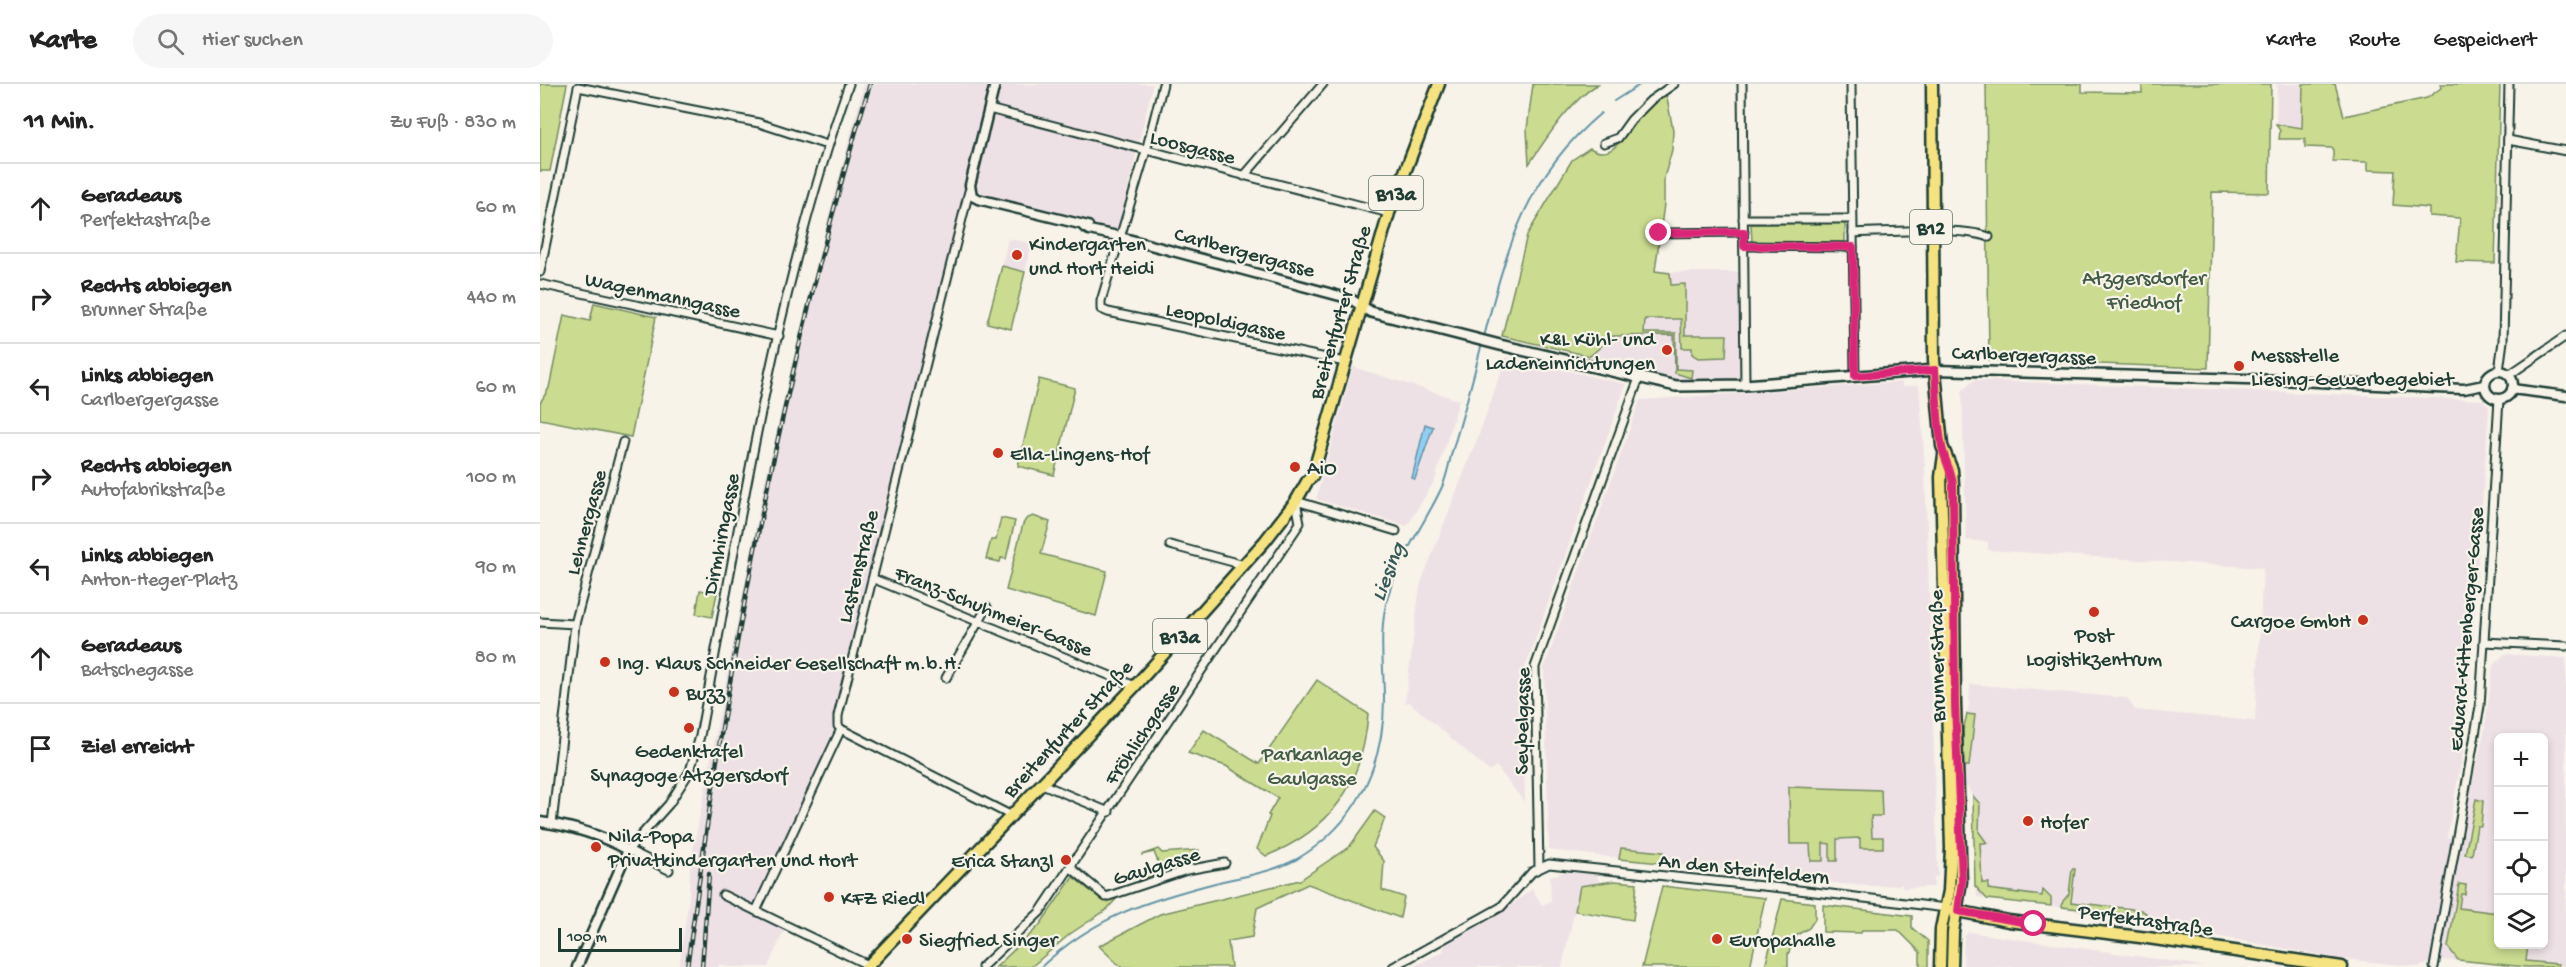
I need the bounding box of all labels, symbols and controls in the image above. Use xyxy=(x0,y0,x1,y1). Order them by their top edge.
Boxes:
search box xyxy=(133,14,553,68)
text: Karte xyxy=(30,25,97,58)
icon: search xyxy=(154,25,187,58)
text: Hier suchen xyxy=(202,28,303,54)
text: Karte xyxy=(2266,29,2316,54)
text: Route xyxy=(2349,29,2400,54)
text: Gespeichert xyxy=(2433,29,2536,54)
text: 11 Min. xyxy=(24,108,95,139)
text: Zu Fuß · 830 m xyxy=(390,112,516,135)
street label: Loosgasse xyxy=(1147,127,1239,172)
road number: B13a xyxy=(1369,176,1423,210)
text: Geradeaus xyxy=(81,184,181,210)
icon: ahead xyxy=(24,192,57,225)
text: 60 m xyxy=(476,197,516,220)
text: Perfektastraße xyxy=(81,210,210,233)
road number: B12 xyxy=(1910,210,1952,244)
route end xyxy=(1645,219,1671,245)
street label: Breitenfurter Straße xyxy=(1305,222,1379,404)
street label: Carlbergergasse xyxy=(1171,224,1318,285)
place label: Kindergarten und Hort Heidi xyxy=(1029,234,1154,283)
marker: Kindergarten und Hort Heidi xyxy=(1010,248,1024,262)
park label: Atzgersdorfer Friedhof xyxy=(2082,268,2207,317)
street label: Wagenmanngasse xyxy=(582,269,744,326)
text: Rechts abbiegen xyxy=(81,274,231,300)
icon: right xyxy=(24,282,57,315)
text: 440 m xyxy=(467,287,516,310)
street label: Leopoldigasse xyxy=(1163,299,1289,349)
text: Brunner Straße xyxy=(81,300,207,323)
place label: K&L Kühl- und Ladeneinrichtungen xyxy=(1486,329,1657,378)
street label: Carlbergergasse xyxy=(1951,342,2098,373)
marker: K&L Kühl- und Ladeneinrichtungen xyxy=(1660,343,1674,357)
place label: Messstelle Liesing-Gewerbegebiet xyxy=(2251,345,2456,394)
marker: Messstelle Liesing-Gewerbegebiet xyxy=(2232,359,2246,373)
text: Links abbiegen xyxy=(81,364,213,390)
icon: left xyxy=(24,372,57,405)
text: 60 m xyxy=(476,377,516,400)
text: Carlbergergasse xyxy=(81,390,219,413)
place label: Ella-Lingens-Hof xyxy=(1010,444,1151,469)
marker: Ella-Lingens-Hof xyxy=(991,446,1005,460)
text: Rechts abbiegen xyxy=(81,454,231,480)
place label: AiO xyxy=(1307,458,1337,483)
marker: AiO xyxy=(1288,460,1302,474)
icon: right xyxy=(24,462,57,495)
street label: Lehnergasse xyxy=(562,466,615,578)
text: 100 m xyxy=(466,467,516,490)
street label: Dirmhirngasse xyxy=(699,470,748,600)
text: Autofabrikstraße xyxy=(81,480,225,503)
street label: Eduard-Kittenberger-Gasse xyxy=(2445,505,2492,752)
street label: Lastenstraße xyxy=(834,507,887,626)
water label: Liesing xyxy=(1367,538,1413,605)
text: Links abbiegen xyxy=(81,544,213,570)
icon: left xyxy=(24,552,57,585)
text: 90 m xyxy=(476,557,516,580)
street label: Franz-Schuhmeier-Gasse xyxy=(889,562,1096,665)
text: Anton-Heger-Platz xyxy=(81,570,237,593)
street label: Brunner Straße xyxy=(1926,588,1953,723)
marker: Post Logistikzentrum xyxy=(2087,605,2101,619)
place label: Cargoe GmbH xyxy=(2231,611,2352,636)
marker: Cargoe GmbH xyxy=(2356,613,2370,627)
road number: B13a xyxy=(1153,619,1207,653)
place label: Post Logistikzentrum xyxy=(2026,625,2162,674)
text: Geradeaus xyxy=(81,634,181,660)
icon: ahead xyxy=(24,642,57,675)
text: 80 m xyxy=(475,647,516,670)
place label: Ing. Klaus Schneider Gesellschaft m.b.H. xyxy=(617,653,962,678)
marker: Ing. Klaus Schneider Gesellschaft m.b.H. xyxy=(598,655,612,669)
street label: Breitenfurter Straße xyxy=(999,655,1141,805)
text: Batschegasse xyxy=(81,660,193,683)
street label: Seybelgasse xyxy=(1511,666,1538,775)
street label: Fröhlichgasse xyxy=(1100,678,1188,792)
place label: Buzz xyxy=(685,683,726,708)
marker: Buzz xyxy=(667,685,681,699)
marker: Gedenktafel Synagoge Atzgersdorf xyxy=(682,721,696,735)
icon: arrive xyxy=(24,732,57,765)
map controls xyxy=(2494,733,2548,949)
button: + xyxy=(2494,733,2548,787)
text: Ziel erreicht xyxy=(81,735,193,761)
place label: Gedenktafel Synagoge Atzgersdorf xyxy=(590,741,789,790)
park label: Parkanlage Gaulgasse xyxy=(1261,744,1364,793)
button: − xyxy=(2494,787,2548,841)
place label: Hofer xyxy=(2040,812,2089,837)
marker: Hofer xyxy=(2021,814,2035,828)
place label: Nila-Popa Privatkindergarten und Hort xyxy=(607,826,859,875)
marker: Nila-Popa Privatkindergarten und Hort xyxy=(589,840,603,854)
button: locate xyxy=(2494,841,2548,895)
street label: Gaulgasse xyxy=(1111,843,1204,893)
street label: An den Steinfeldern xyxy=(1657,850,1830,893)
place label: Erica Stanzl xyxy=(951,851,1054,876)
marker: Erica Stanzl xyxy=(1059,853,1073,867)
place label: KFZ Riedl xyxy=(841,888,925,913)
marker: KFZ Riedl xyxy=(822,890,836,904)
button: layers xyxy=(2494,895,2548,949)
street label: Perfektastraße xyxy=(2076,901,2216,944)
route start xyxy=(2020,910,2046,936)
scale bar xyxy=(558,925,682,952)
text: 100 m xyxy=(567,929,607,948)
place label: Siegfried Singer xyxy=(919,930,1059,955)
place label: Europahalle xyxy=(1729,930,1836,955)
marker: Siegfried Singer xyxy=(900,932,914,946)
marker: Europahalle xyxy=(1710,932,1724,946)

